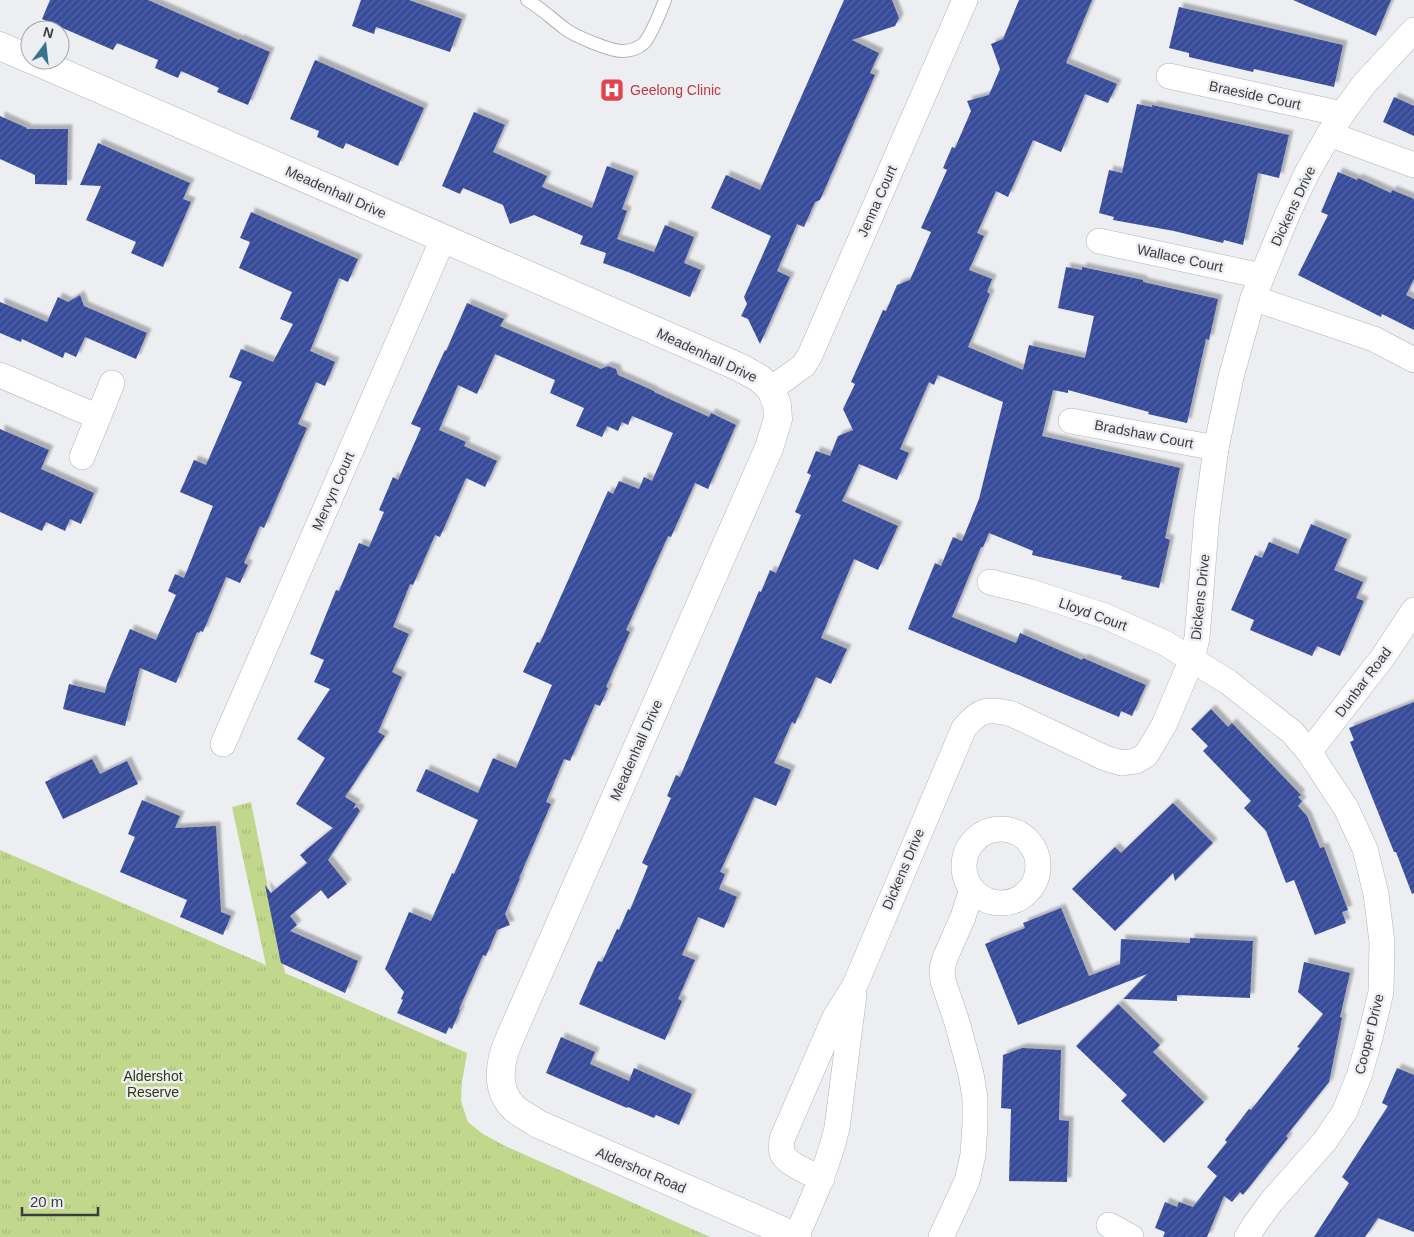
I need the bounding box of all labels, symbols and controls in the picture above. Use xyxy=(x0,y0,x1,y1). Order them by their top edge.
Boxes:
north arrow xyxy=(20,20,70,70)
text: N xyxy=(41,23,55,41)
hospital icon: Geelong Clinic xyxy=(599,77,625,103)
street label: Braeside Court xyxy=(1208,77,1302,113)
place label: Geelong Clinic xyxy=(630,82,721,98)
street label: Meadenhall Drive xyxy=(283,163,389,222)
street label: Jenna Court xyxy=(854,163,900,239)
street label: Dickens Drive xyxy=(1268,163,1319,249)
street label: Wallace Court xyxy=(1136,241,1225,275)
street label: Meadenhall Drive xyxy=(654,325,760,385)
street label: Bradshaw Court xyxy=(1093,417,1195,451)
street label: Mervyn Court xyxy=(309,449,357,533)
street label: Dickens Drive xyxy=(1188,553,1212,641)
street label: Lloyd Court xyxy=(1057,594,1129,634)
street label: Dunbar Road xyxy=(1332,644,1394,720)
street label: Meadenhall Drive xyxy=(607,697,666,803)
street label: Dickens Drive xyxy=(879,826,927,912)
street label: Cooper Drive xyxy=(1351,992,1387,1076)
park label: Aldershot Reserve xyxy=(123,1068,183,1100)
street label: Aldershot Road xyxy=(593,1144,689,1196)
scale bar xyxy=(22,1184,99,1216)
text: 20 m xyxy=(30,1193,63,1210)

